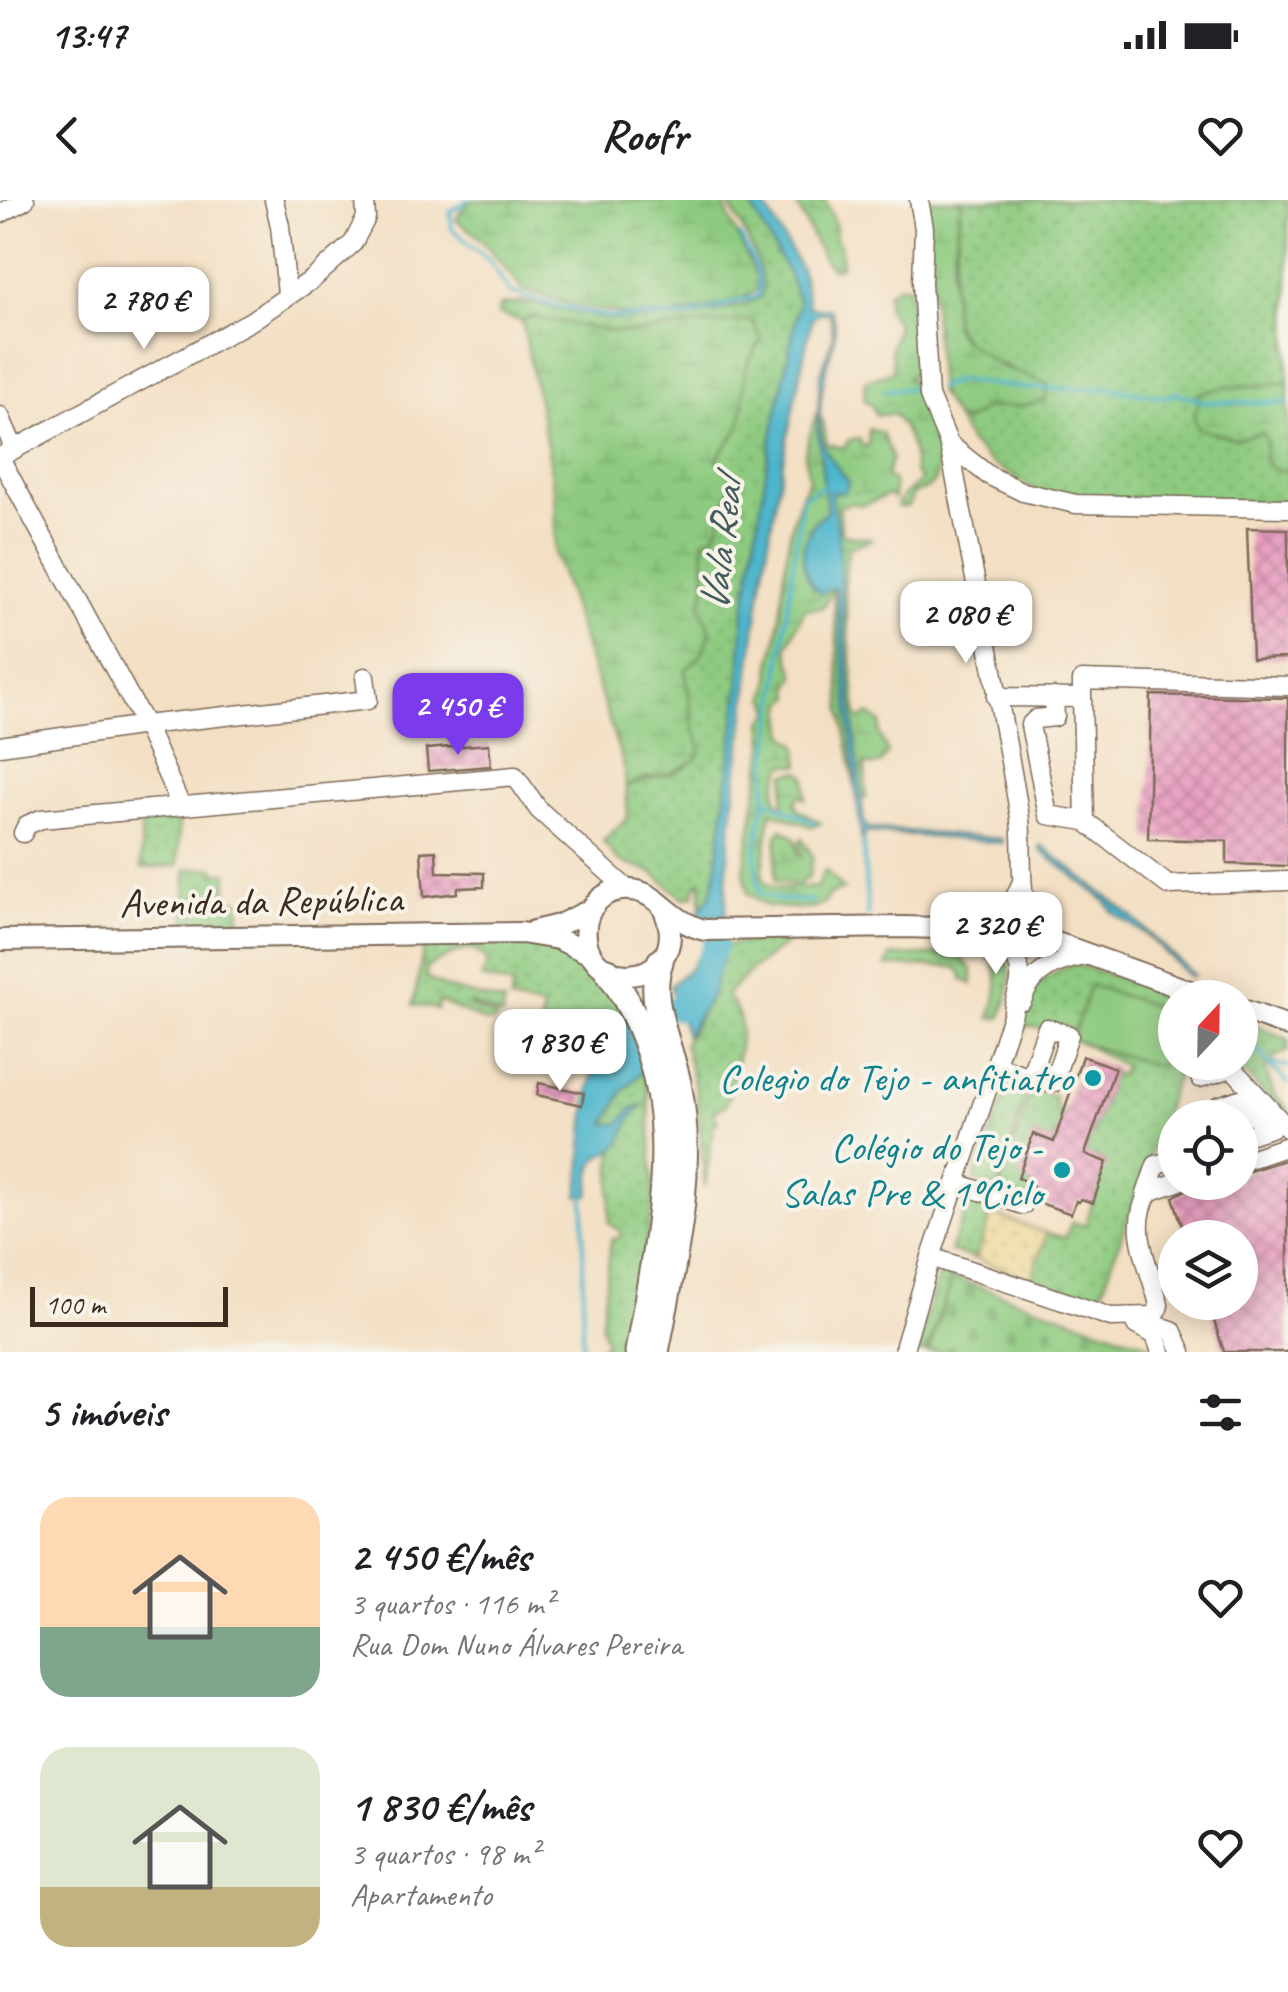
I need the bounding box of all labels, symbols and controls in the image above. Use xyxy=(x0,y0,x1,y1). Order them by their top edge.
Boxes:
text: 13:47 xyxy=(50,12,126,59)
text: Roofr xyxy=(601,107,687,164)
icon: back xyxy=(40,108,95,163)
icon: heart xyxy=(1193,108,1248,163)
pin: 2 780 € xyxy=(52,267,236,352)
text: 2 780 € xyxy=(100,279,188,320)
water label: Vala Real xyxy=(687,465,757,614)
pin: 2 080 € xyxy=(874,581,1058,666)
text: 2 080 € xyxy=(922,593,1010,634)
pin: 2 450 € xyxy=(366,673,550,758)
text: 2 450 € xyxy=(415,685,501,726)
street label: Avenida da República xyxy=(119,873,406,928)
pin: 2 320 € xyxy=(904,892,1088,977)
text: 2 320 € xyxy=(952,904,1040,945)
north arrow xyxy=(1158,980,1258,1080)
map controls xyxy=(1158,980,1258,1320)
pin: 1 830 € xyxy=(468,1009,652,1094)
text: 1 830 € xyxy=(516,1021,604,1062)
place label: Colegio do Tejo - anfitiatro xyxy=(719,1053,1075,1103)
marker: Colegio do Tejo - anfitiatro xyxy=(1082,1067,1104,1089)
button: locate xyxy=(1158,1100,1258,1200)
place label: Colégio do Tejo - Salas Pre & 1ºCiclo xyxy=(781,1122,1046,1218)
marker: Colégio do Tejo - Salas Pre & 1ºCiclo xyxy=(1051,1159,1073,1181)
button: layers xyxy=(1158,1220,1258,1320)
scale bar xyxy=(30,1282,228,1326)
text: 100 m xyxy=(45,1287,105,1322)
icon: filters xyxy=(1193,1385,1248,1440)
text: 5 imóveis xyxy=(40,1386,166,1439)
text: 2 450 €/mês xyxy=(350,1530,530,1583)
icon: home xyxy=(120,1537,240,1657)
icon: heart xyxy=(1193,1570,1248,1625)
text: 3 quartos · 116 m² xyxy=(350,1583,553,1624)
text: Rua Dom Nuno Álvares Pereira xyxy=(350,1624,682,1665)
text: 1 830 €/mês xyxy=(350,1780,531,1833)
icon: home xyxy=(120,1787,240,1907)
icon: heart xyxy=(1193,1820,1248,1875)
text: 3 quartos · 98 m² xyxy=(350,1833,539,1874)
text: Apartamento xyxy=(350,1874,492,1915)

